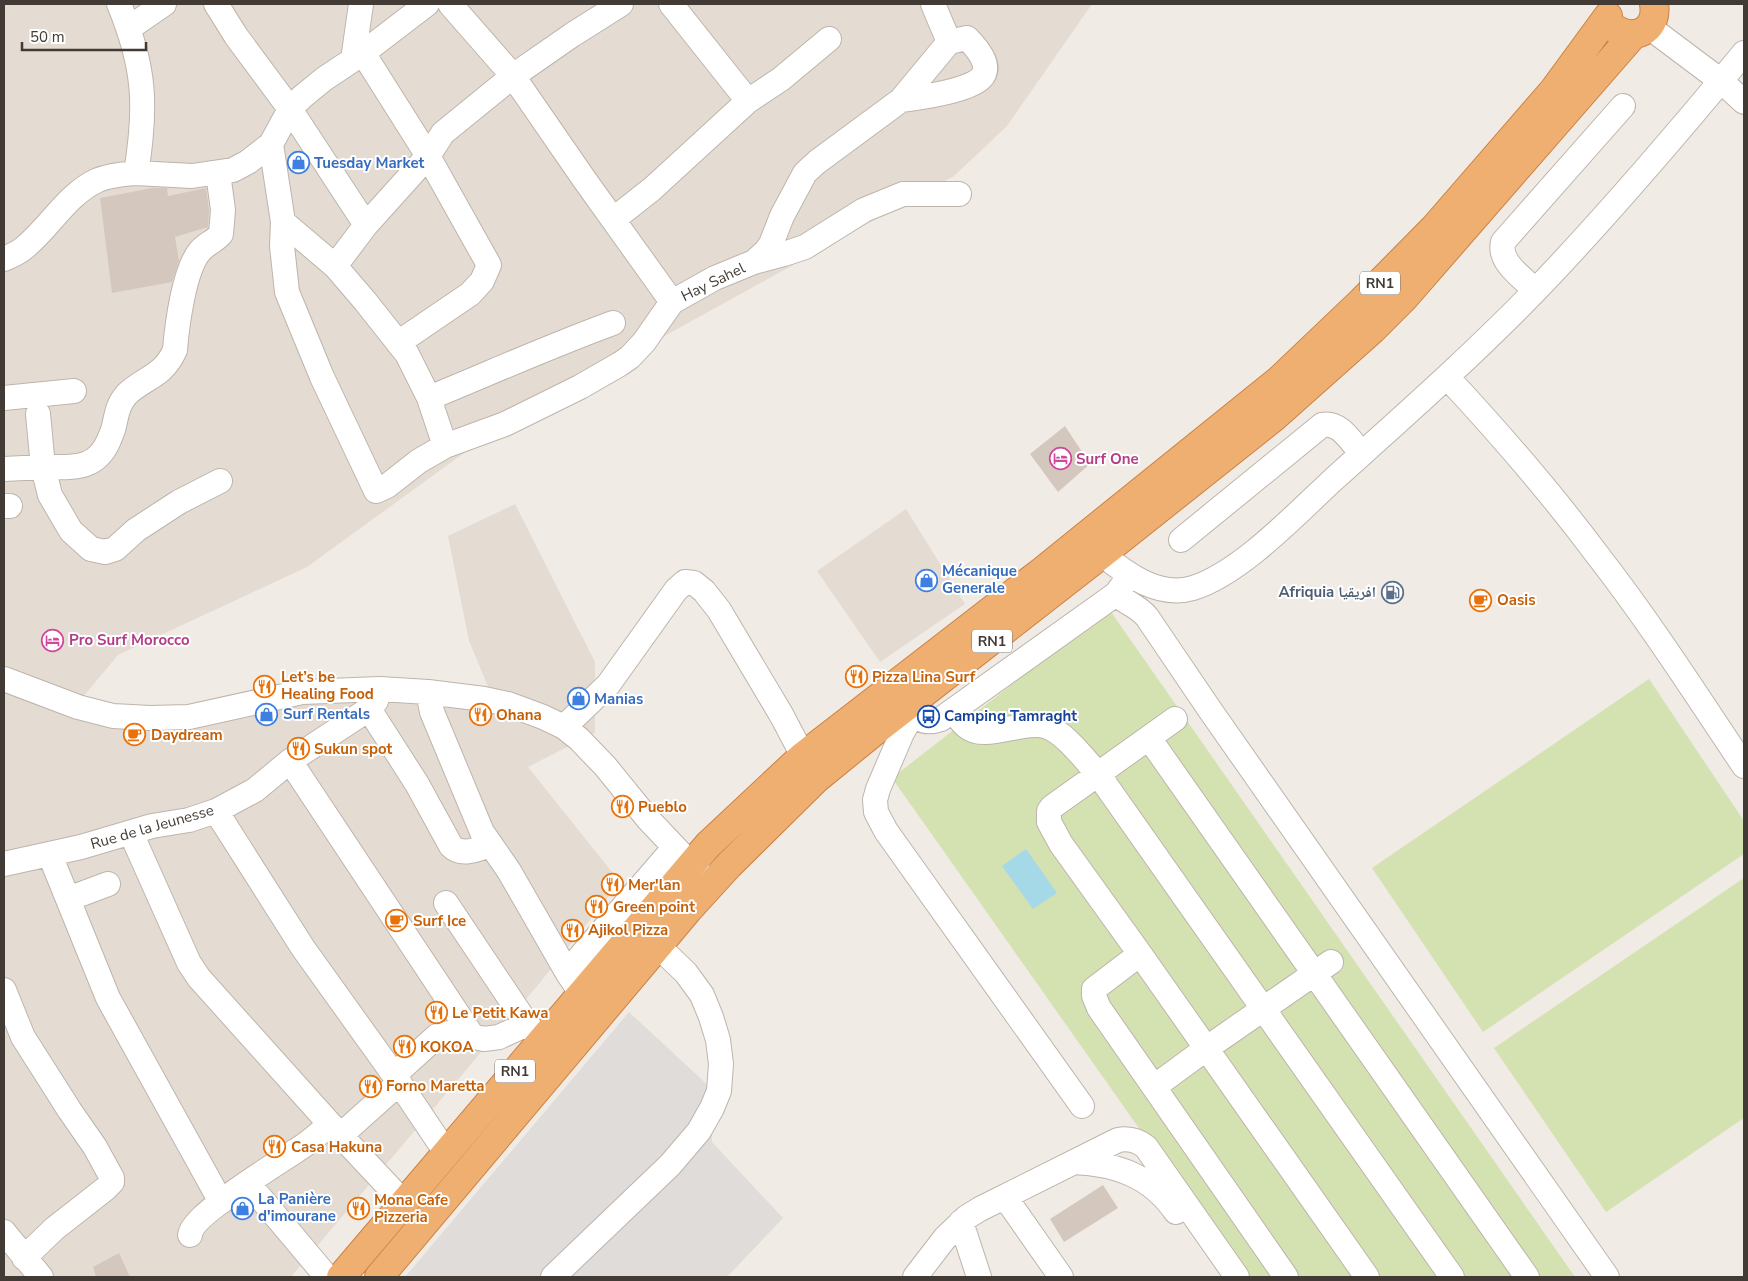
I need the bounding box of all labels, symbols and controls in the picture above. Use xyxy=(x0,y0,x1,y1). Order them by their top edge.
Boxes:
scale bar xyxy=(22,20,146,52)
text: 50 m xyxy=(30,27,65,47)
shop icon: Tuesday Market xyxy=(286,151,310,175)
place label: Tuesday Market xyxy=(314,153,424,173)
street label: Hay Sahel xyxy=(678,258,749,306)
road number: RN1 xyxy=(1360,272,1400,294)
hotel icon: Surf One xyxy=(1048,447,1072,471)
place label: Surf One xyxy=(1076,449,1139,469)
place label: Mécanique Generale xyxy=(942,561,1017,598)
shop icon: Mécanique Generale xyxy=(914,568,938,592)
fuel station icon: Afriquia افريقيا xyxy=(1380,580,1404,604)
place label: Afriquia افريقيا xyxy=(1278,582,1376,602)
cafe icon: Oasis xyxy=(1469,588,1493,612)
place label: Oasis xyxy=(1497,590,1535,610)
hotel icon: Pro Surf Morocco xyxy=(41,628,65,652)
place label: Pro Surf Morocco xyxy=(69,630,190,650)
road number: RN1 xyxy=(972,630,1012,652)
restaurant icon: Pizza Lina Surf xyxy=(844,665,868,689)
place label: Let’s be Healing Food xyxy=(281,667,374,704)
place label: Pizza Lina Surf xyxy=(872,667,976,687)
restaurant icon: Let’s be Healing Food xyxy=(253,674,277,698)
shop icon: Manias xyxy=(566,687,590,711)
place label: Manias xyxy=(594,689,643,709)
shop icon: Surf Rentals xyxy=(255,702,279,726)
restaurant icon: Ohana xyxy=(468,703,492,727)
place label: Surf Rentals xyxy=(283,704,370,724)
bus stop icon: Camping Tamraght xyxy=(916,704,940,728)
place label: Ohana xyxy=(496,705,542,725)
place label: Camping Tamraght xyxy=(944,706,1077,726)
cafe icon: Daydream xyxy=(123,723,147,747)
place label: Daydream xyxy=(151,725,223,745)
restaurant icon: Sukun spot xyxy=(286,737,310,761)
place label: Sukun spot xyxy=(314,739,393,759)
restaurant icon: Pueblo xyxy=(610,795,634,819)
place label: Pueblo xyxy=(638,797,687,817)
street label: Rue de la Jeunesse xyxy=(88,800,216,854)
restaurant icon: Mer'lan xyxy=(600,873,624,897)
place label: Mer'lan xyxy=(628,875,680,895)
restaurant icon: Green point xyxy=(585,895,609,919)
place label: Green point xyxy=(613,897,695,917)
cafe icon: Surf Ice xyxy=(385,909,409,933)
place label: Surf Ice xyxy=(413,911,466,931)
restaurant icon: Ajikol Pizza xyxy=(560,918,584,942)
place label: Ajikol Pizza xyxy=(588,920,668,940)
restaurant icon: Le Petit Kawa xyxy=(424,1001,448,1025)
place label: Le Petit Kawa xyxy=(452,1003,548,1023)
restaurant icon: KOKOA xyxy=(392,1035,416,1059)
place label: KOKOA xyxy=(420,1037,474,1057)
road number: RN1 xyxy=(495,1060,535,1082)
restaurant icon: Forno Maretta xyxy=(358,1074,382,1098)
place label: Forno Maretta xyxy=(386,1076,485,1096)
restaurant icon: Casa Hakuna xyxy=(263,1135,287,1159)
place label: Casa Hakuna xyxy=(291,1137,382,1157)
place label: La Panière d'imourane xyxy=(258,1189,336,1226)
place label: Mona Cafe Pizzeria xyxy=(374,1190,448,1227)
shop icon: La Panière d'imourane xyxy=(230,1196,254,1220)
restaurant icon: Mona Cafe Pizzeria xyxy=(346,1197,370,1221)

